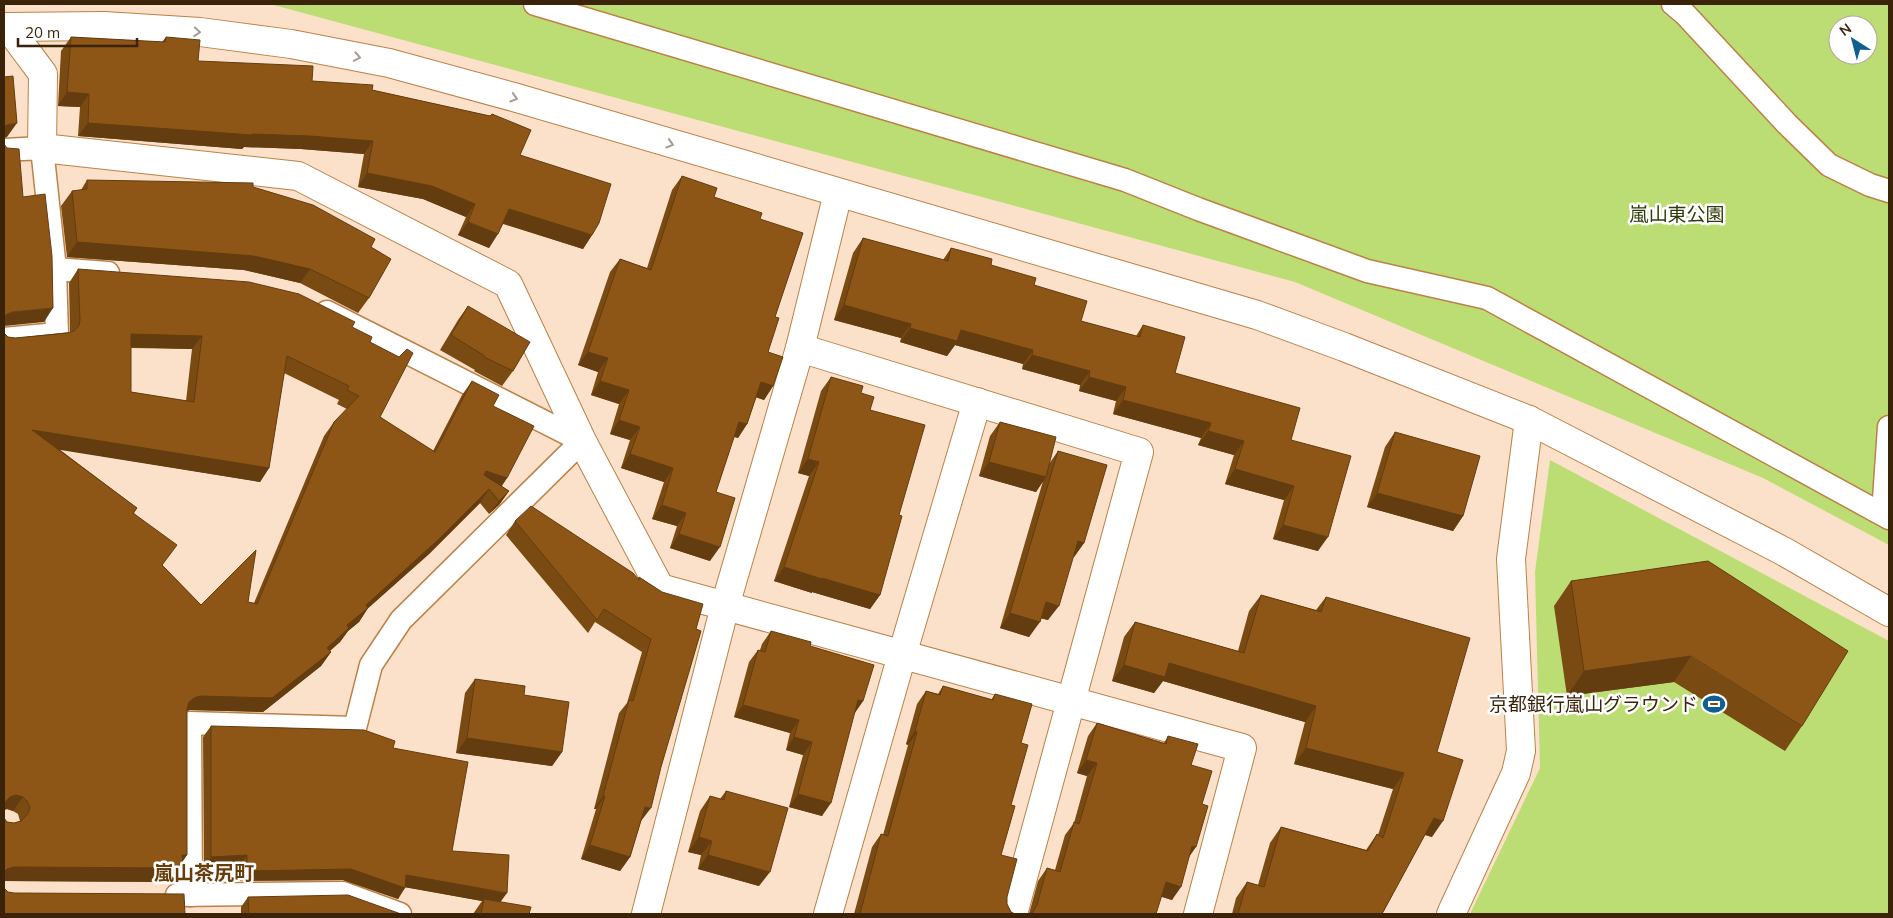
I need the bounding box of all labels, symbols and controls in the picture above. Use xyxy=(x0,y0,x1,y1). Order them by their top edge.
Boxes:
scale bar xyxy=(18,15,136,47)
north arrow xyxy=(1828,15,1878,65)
text: N xyxy=(1836,19,1855,40)
text: 20 m xyxy=(25,23,60,42)
one-way arrow xyxy=(193,26,201,37)
one-way arrow xyxy=(353,51,362,62)
one-way arrow xyxy=(510,92,518,102)
one-way arrow xyxy=(666,138,674,148)
park label: 嵐山東公園 xyxy=(1629,202,1725,226)
sports icon: 京都銀行嵐山グラウンド xyxy=(1701,691,1727,717)
place label: 京都銀行嵐山グラウンド xyxy=(1489,692,1698,716)
district label: 嵐山茶尻町 xyxy=(154,860,254,885)

